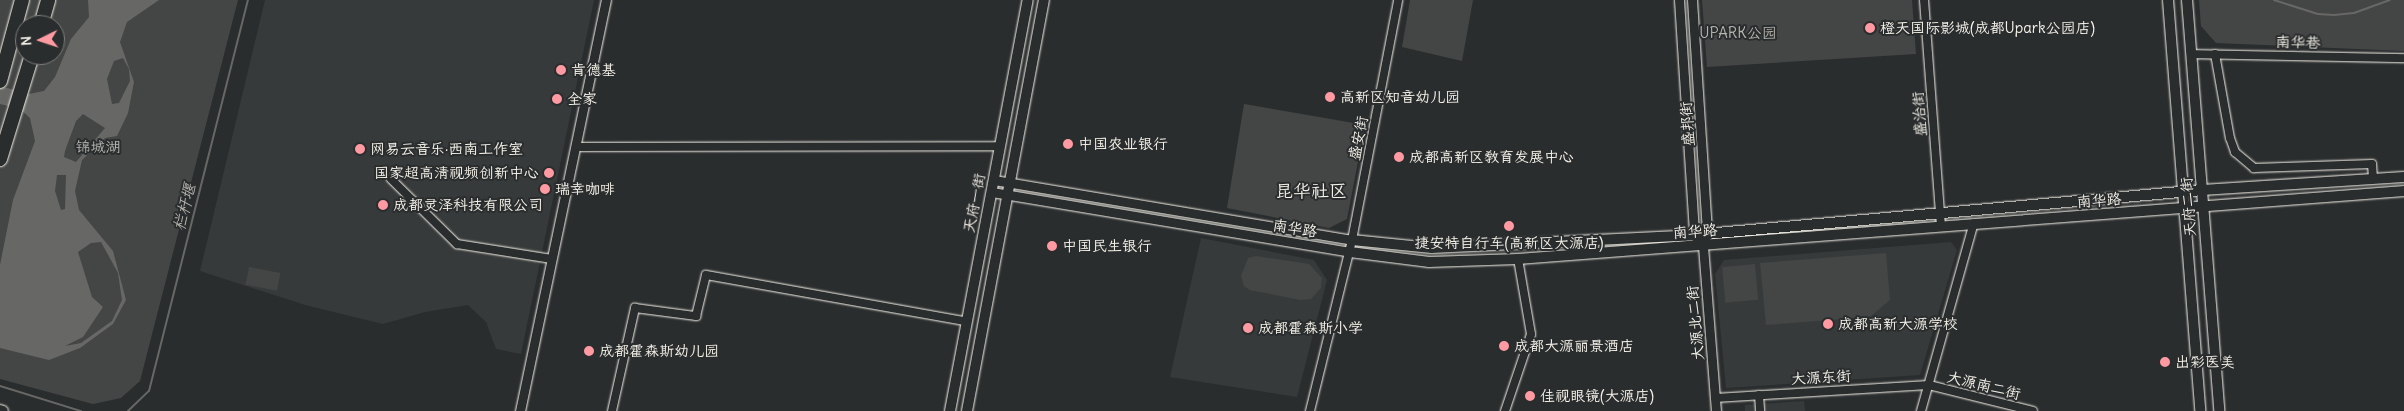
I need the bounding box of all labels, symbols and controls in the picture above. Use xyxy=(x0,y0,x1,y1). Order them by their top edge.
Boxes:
north arrow xyxy=(15,15,65,65)
place label: 橙天国际影城(成都Upark公园店) xyxy=(1880,19,2095,37)
marker: 橙天国际影城(成都Upark公园店) xyxy=(1864,22,1876,34)
park label: UPARK公园 xyxy=(1699,24,1777,42)
street label: 南华巷 xyxy=(2275,33,2321,51)
text: N xyxy=(17,36,35,46)
place label: 肯德基 xyxy=(571,61,616,79)
marker: 肯德基 xyxy=(555,64,567,76)
place label: 高新区知音幼儿园 xyxy=(1340,88,1460,106)
place label: 全家 xyxy=(567,90,597,108)
marker: 高新区知音幼儿园 xyxy=(1324,91,1336,103)
street label: 盛治街 xyxy=(1908,91,1930,137)
marker: 全家 xyxy=(551,93,563,105)
street label: 盛邦街 xyxy=(1676,101,1698,147)
street label: 盛安街 xyxy=(1345,114,1371,162)
place label: 中国农业银行 xyxy=(1078,135,1168,153)
park label: 锦城湖 xyxy=(76,138,120,156)
marker: 中国农业银行 xyxy=(1062,138,1074,150)
place label: 网易云音乐·西南工作室 xyxy=(370,140,523,158)
marker: 网易云音乐·西南工作室 xyxy=(354,143,366,155)
place label: 成都高新区教育发展中心 xyxy=(1409,148,1574,166)
marker: 成都高新区教育发展中心 xyxy=(1393,151,1405,163)
place label: 国家超高清视频创新中心 xyxy=(374,164,539,182)
marker: 国家超高清视频创新中心 xyxy=(543,167,555,179)
street label: 天府一街 xyxy=(959,172,989,234)
street label: 天府二街 xyxy=(2177,176,2199,238)
place label: 瑞幸咖啡 xyxy=(555,180,615,198)
district label: 昆华社区 xyxy=(1275,180,1347,202)
water label: 栏杆堰 xyxy=(169,181,199,233)
marker: 瑞幸咖啡 xyxy=(539,183,551,195)
street label: 南华路 xyxy=(2076,189,2122,211)
place label: 成都灵泽科技有限公司 xyxy=(393,196,543,214)
marker: 成都灵泽科技有限公司 xyxy=(377,199,389,211)
street label: 南华路 xyxy=(1271,216,1319,240)
marker: 捷安特自行车(高新区大源店) xyxy=(1503,220,1515,232)
street label: 南华路 xyxy=(1672,220,1718,242)
place label: 捷安特自行车(高新区大源店) xyxy=(1414,234,1604,252)
place label: 中国民生银行 xyxy=(1062,237,1152,255)
marker: 中国民生银行 xyxy=(1046,240,1058,252)
street label: 大源北二街 xyxy=(1683,285,1707,361)
place label: 成都高新大源学校 xyxy=(1838,315,1958,333)
marker: 成都高新大源学校 xyxy=(1822,318,1834,330)
place label: 成都霍森斯小学 xyxy=(1258,319,1363,337)
marker: 成都霍森斯小学 xyxy=(1242,322,1254,334)
place label: 成都大源丽景酒店 xyxy=(1514,337,1634,355)
marker: 成都大源丽景酒店 xyxy=(1498,340,1510,352)
place label: 成都霍森斯幼儿园 xyxy=(599,342,719,360)
marker: 成都霍森斯幼儿园 xyxy=(583,345,595,357)
place label: 出彩医美 xyxy=(2175,353,2235,371)
marker: 出彩医美 xyxy=(2159,356,2171,368)
street label: 大源东街 xyxy=(1791,366,1851,388)
street label: 大源南二街 xyxy=(1945,367,2023,403)
place label: 佳视眼镜(大源店) xyxy=(1540,387,1654,405)
marker: 佳视眼镜(大源店) xyxy=(1524,390,1536,402)

